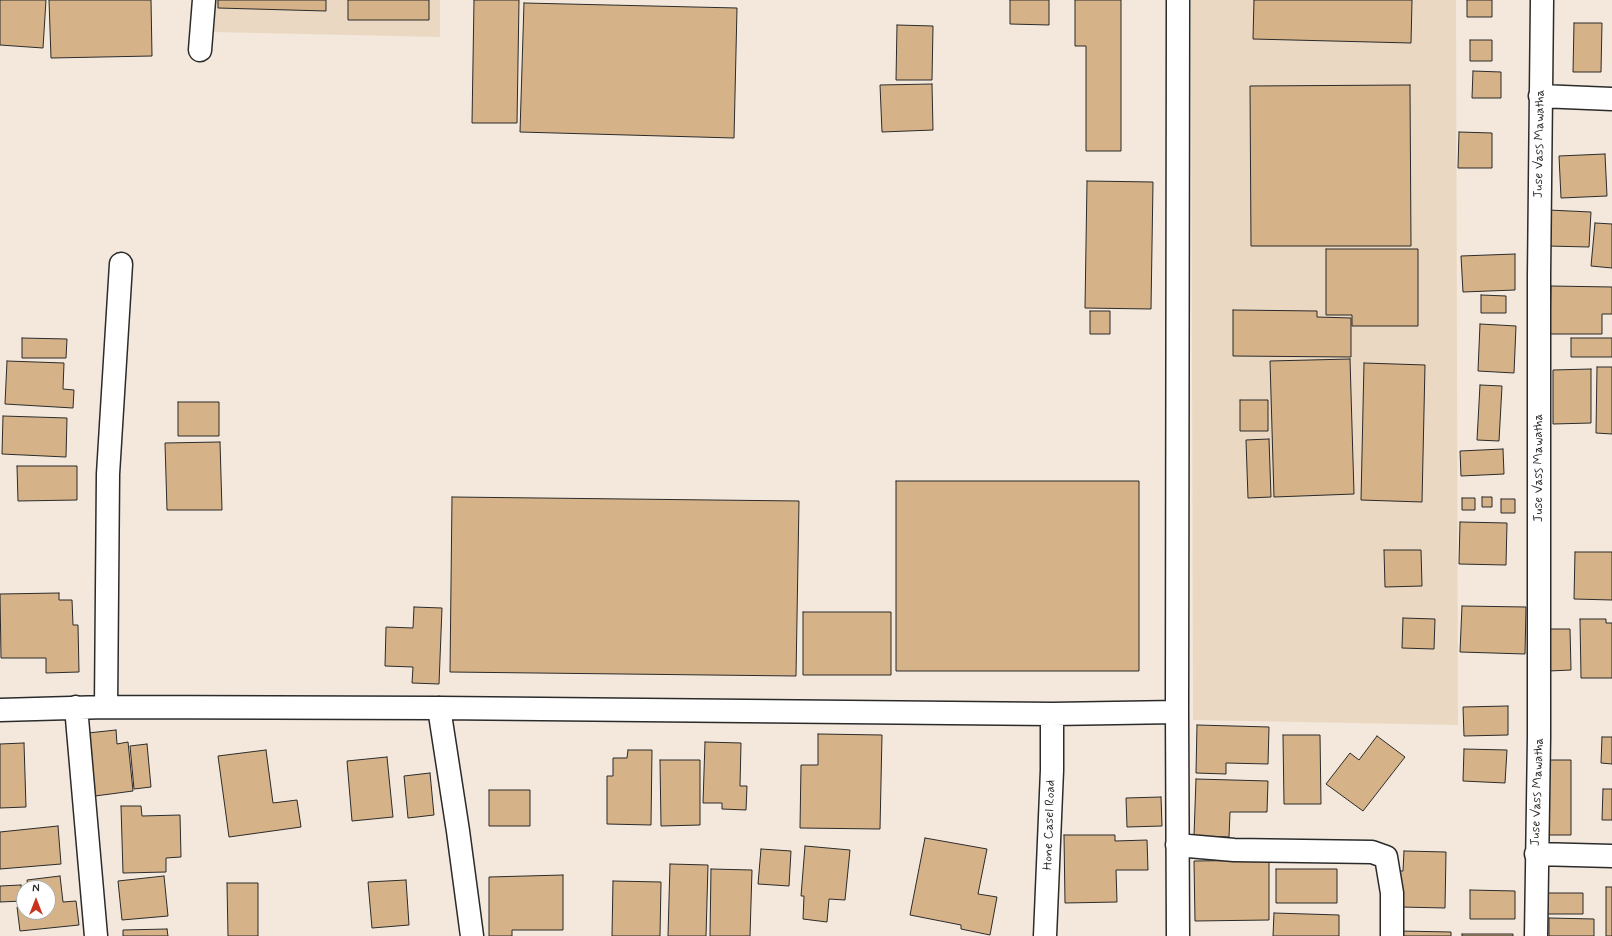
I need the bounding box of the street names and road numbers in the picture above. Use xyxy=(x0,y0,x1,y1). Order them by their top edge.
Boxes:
street label: Juse Vass Mawatha xyxy=(1531,90,1549,198)
street label: Juse Vass Mawatha xyxy=(1531,414,1547,522)
street label: Juse Vass Mawatha xyxy=(1528,738,1548,846)
street label: Hone Casel Road xyxy=(1041,780,1059,870)

